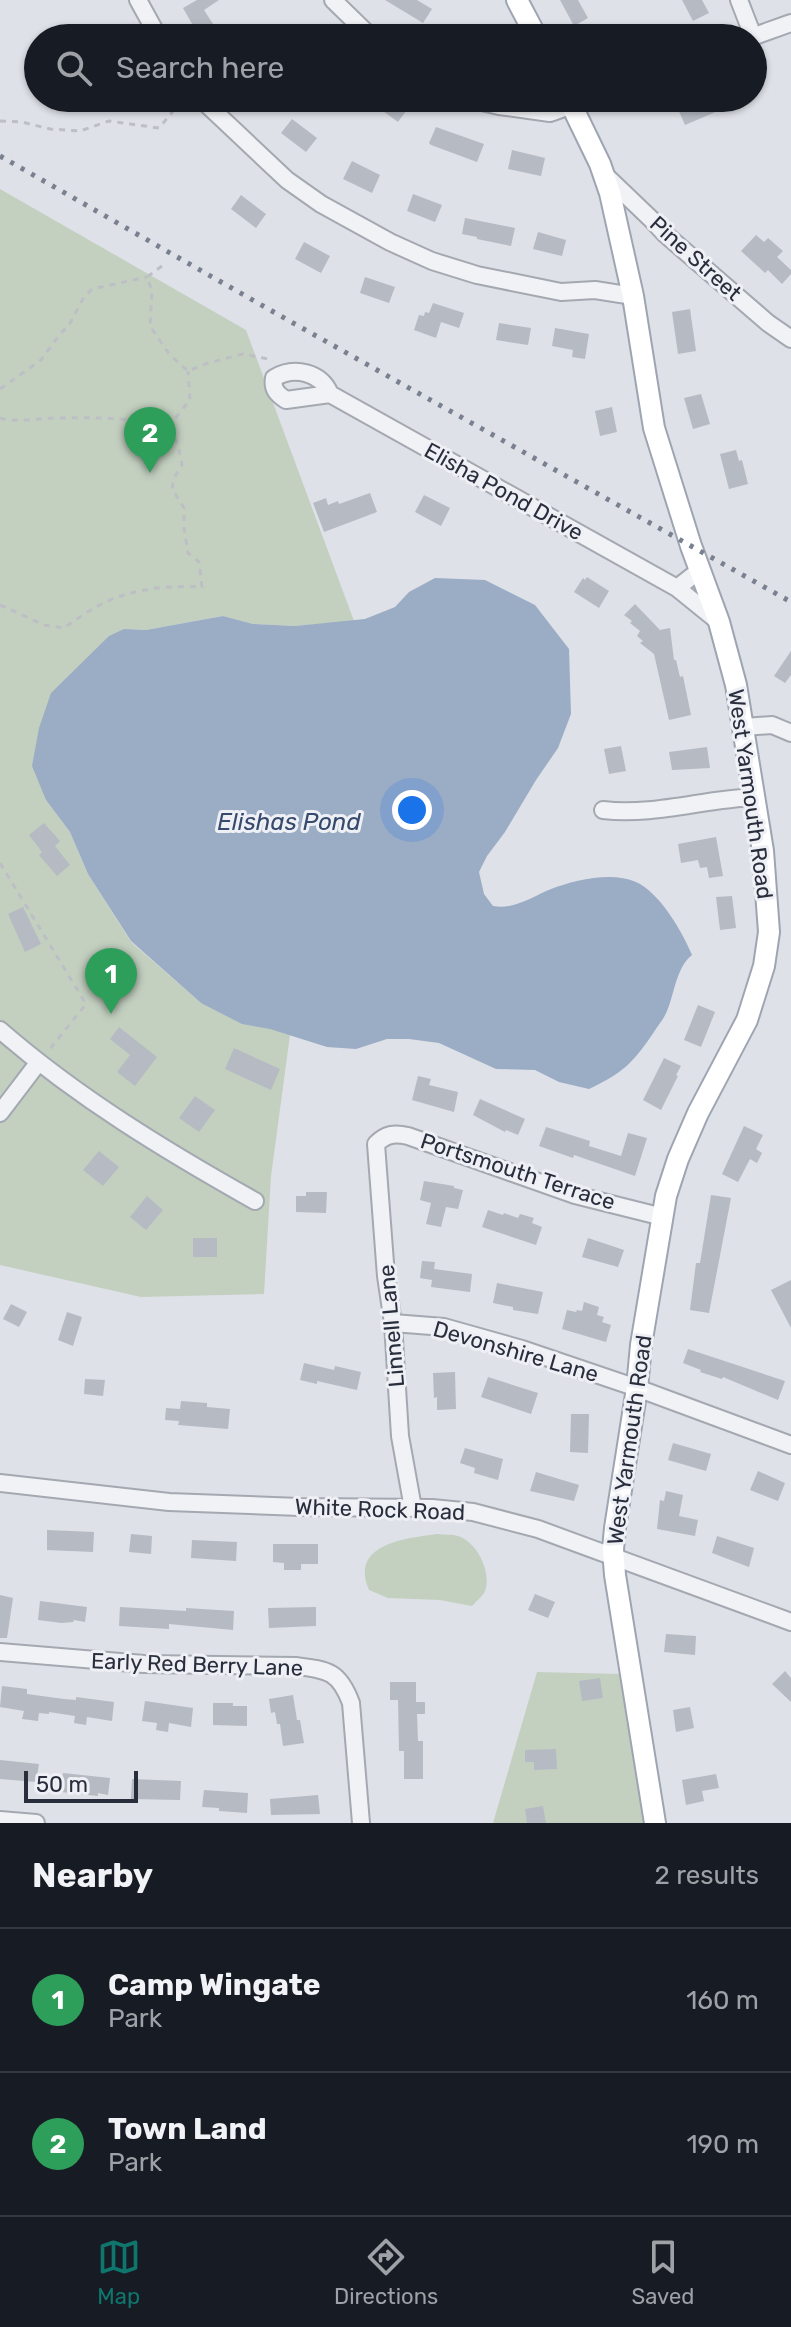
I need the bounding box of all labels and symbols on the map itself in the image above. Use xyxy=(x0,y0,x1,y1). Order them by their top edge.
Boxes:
street label: Pine Street xyxy=(644,210,747,307)
pin: 2 xyxy=(124,407,176,473)
street label: Elisha Pond Drive xyxy=(420,437,588,546)
street label: West Yarmouth Road xyxy=(722,687,779,901)
your location xyxy=(392,790,432,830)
water label: Elishas Pond xyxy=(217,808,361,836)
pin: 1 xyxy=(85,948,137,1014)
street label: Portsmouth Terrace xyxy=(417,1127,619,1216)
street label: Linnell Lane xyxy=(373,1264,410,1388)
street label: Devonshire Lane xyxy=(430,1315,602,1388)
street label: West Yarmouth Road xyxy=(601,1333,658,1547)
street label: White Rock Road xyxy=(294,1493,466,1526)
street label: Early Red Berry Lane xyxy=(91,1647,303,1682)
scale bar xyxy=(24,1767,138,1803)

